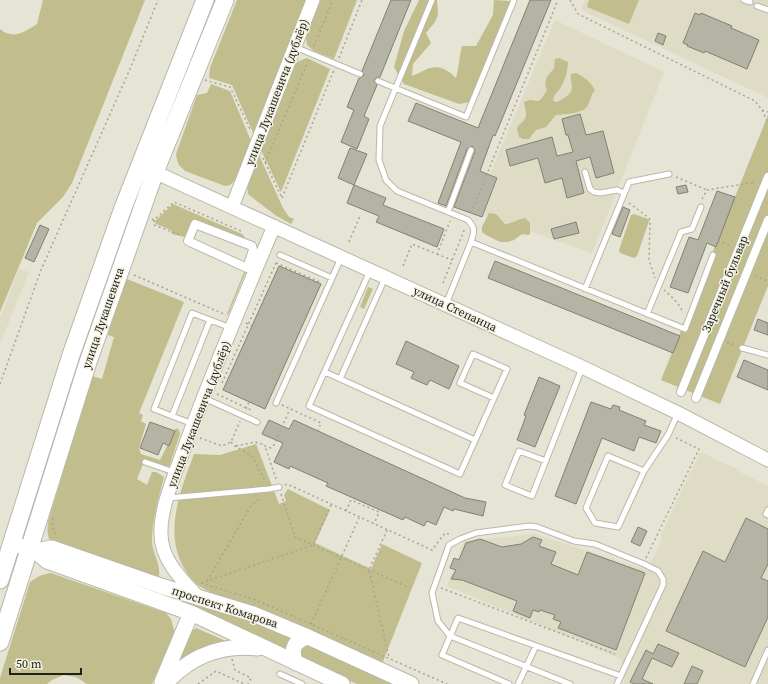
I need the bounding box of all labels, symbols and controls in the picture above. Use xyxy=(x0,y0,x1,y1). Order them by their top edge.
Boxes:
street label: улица Лукашевича (дублёр) xyxy=(242,16,312,168)
street label: Заречный бульвар xyxy=(698,233,752,335)
street label: улица Лукашевича xyxy=(78,264,128,371)
street label: улица Степанца xyxy=(410,283,500,336)
street label: улица Лукашевича (дублёр) xyxy=(164,338,234,490)
street label: проспект Комарова xyxy=(170,582,281,632)
scale bar xyxy=(10,650,81,676)
text: 50 m xyxy=(16,656,42,672)

